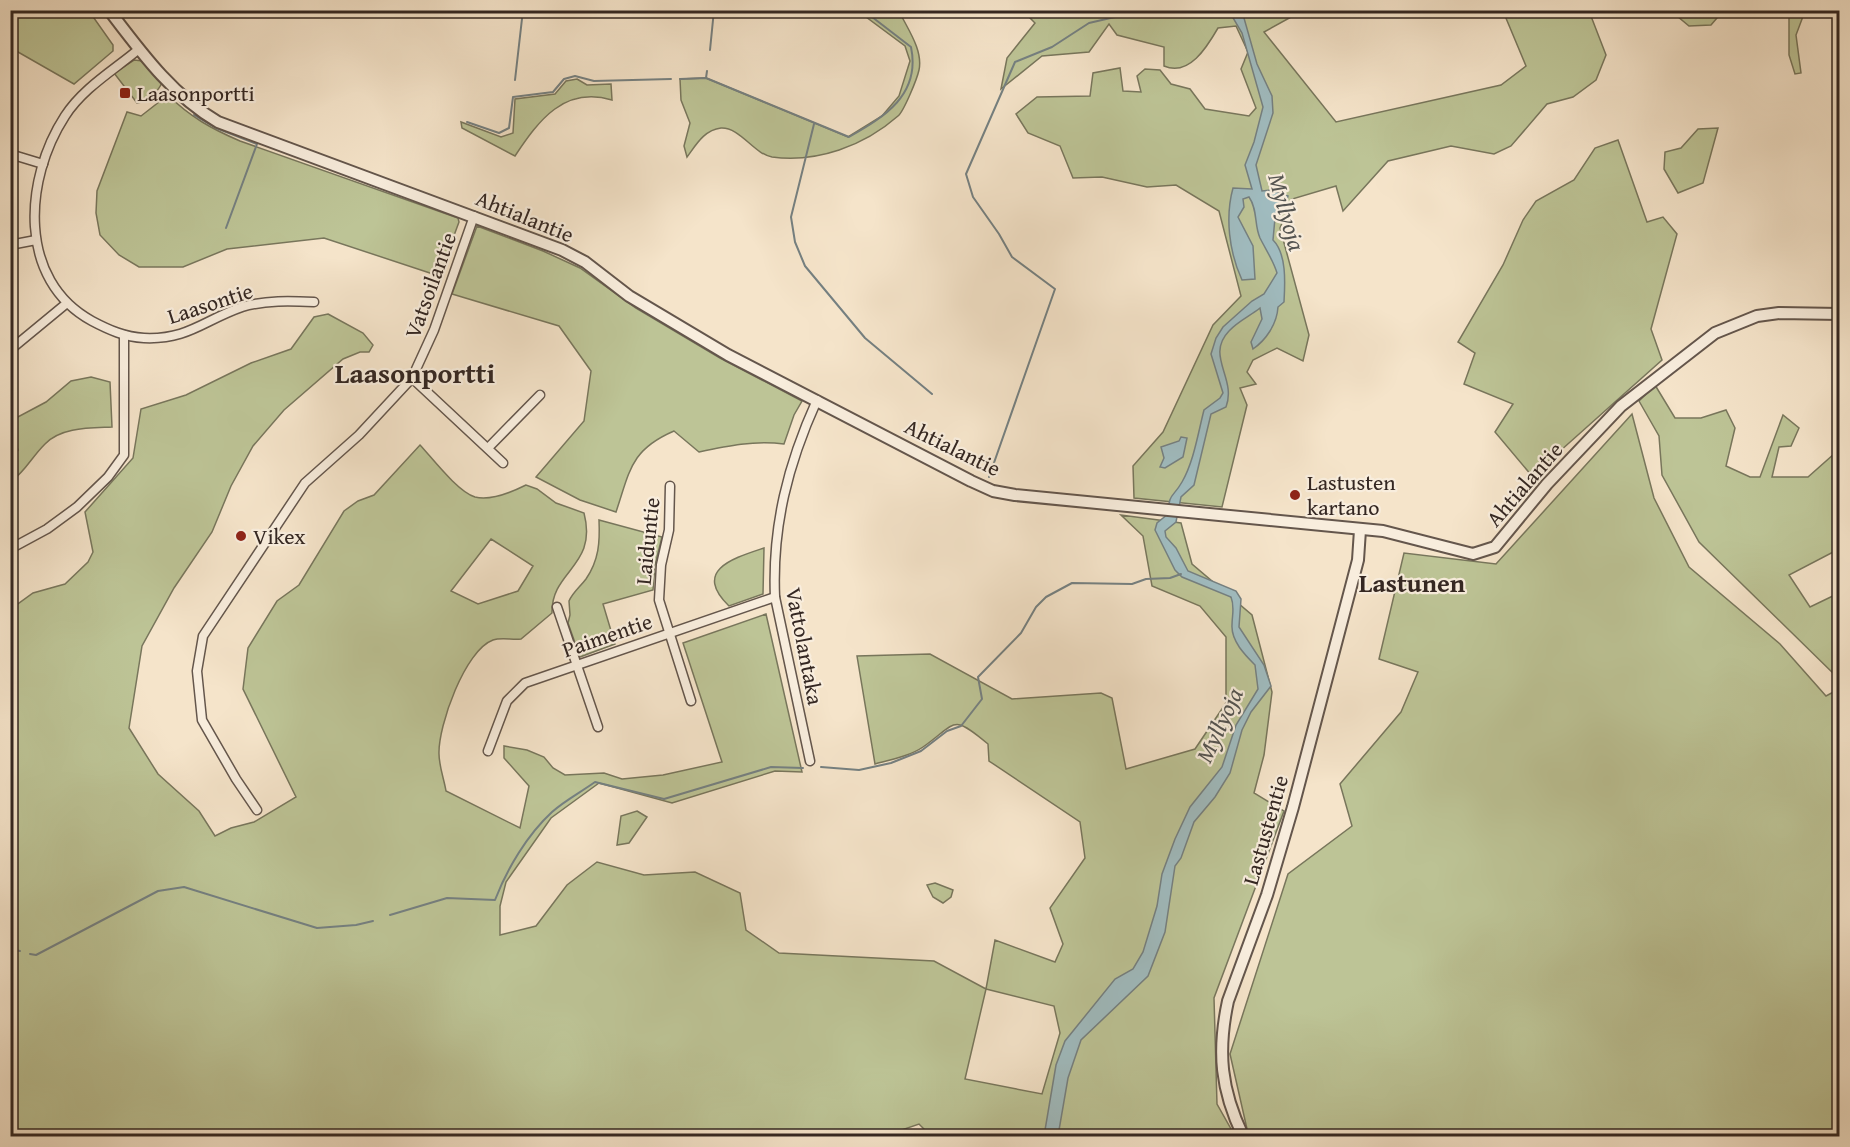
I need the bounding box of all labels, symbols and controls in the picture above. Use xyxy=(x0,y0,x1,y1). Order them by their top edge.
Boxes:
place label: Laasonportti xyxy=(137,77,255,109)
marker: Laasonportti xyxy=(118,86,132,100)
water label: Myllyoja xyxy=(1259,169,1315,255)
street label: Ahtialantie xyxy=(471,182,579,250)
street label: Vatsoilantie xyxy=(396,228,464,342)
street label: Laasontie xyxy=(163,274,257,332)
district label: Laasonportti xyxy=(335,352,495,393)
street label: Ahtialantie xyxy=(900,410,1006,484)
street label: Ahtialantie xyxy=(1478,435,1570,533)
place label: Lastusten kartano xyxy=(1307,466,1396,523)
marker: Lastusten kartano xyxy=(1288,488,1302,502)
street label: Laiduntie xyxy=(627,496,667,586)
place label: Vikex xyxy=(253,520,306,552)
marker: Vikex xyxy=(234,529,248,543)
district label: Lastunen xyxy=(1359,563,1466,602)
street label: Vattolantaka xyxy=(778,585,832,708)
street label: Paimentie xyxy=(558,605,656,665)
water label: Myllyoja xyxy=(1186,682,1252,768)
street label: Lastustentie xyxy=(1234,771,1296,889)

